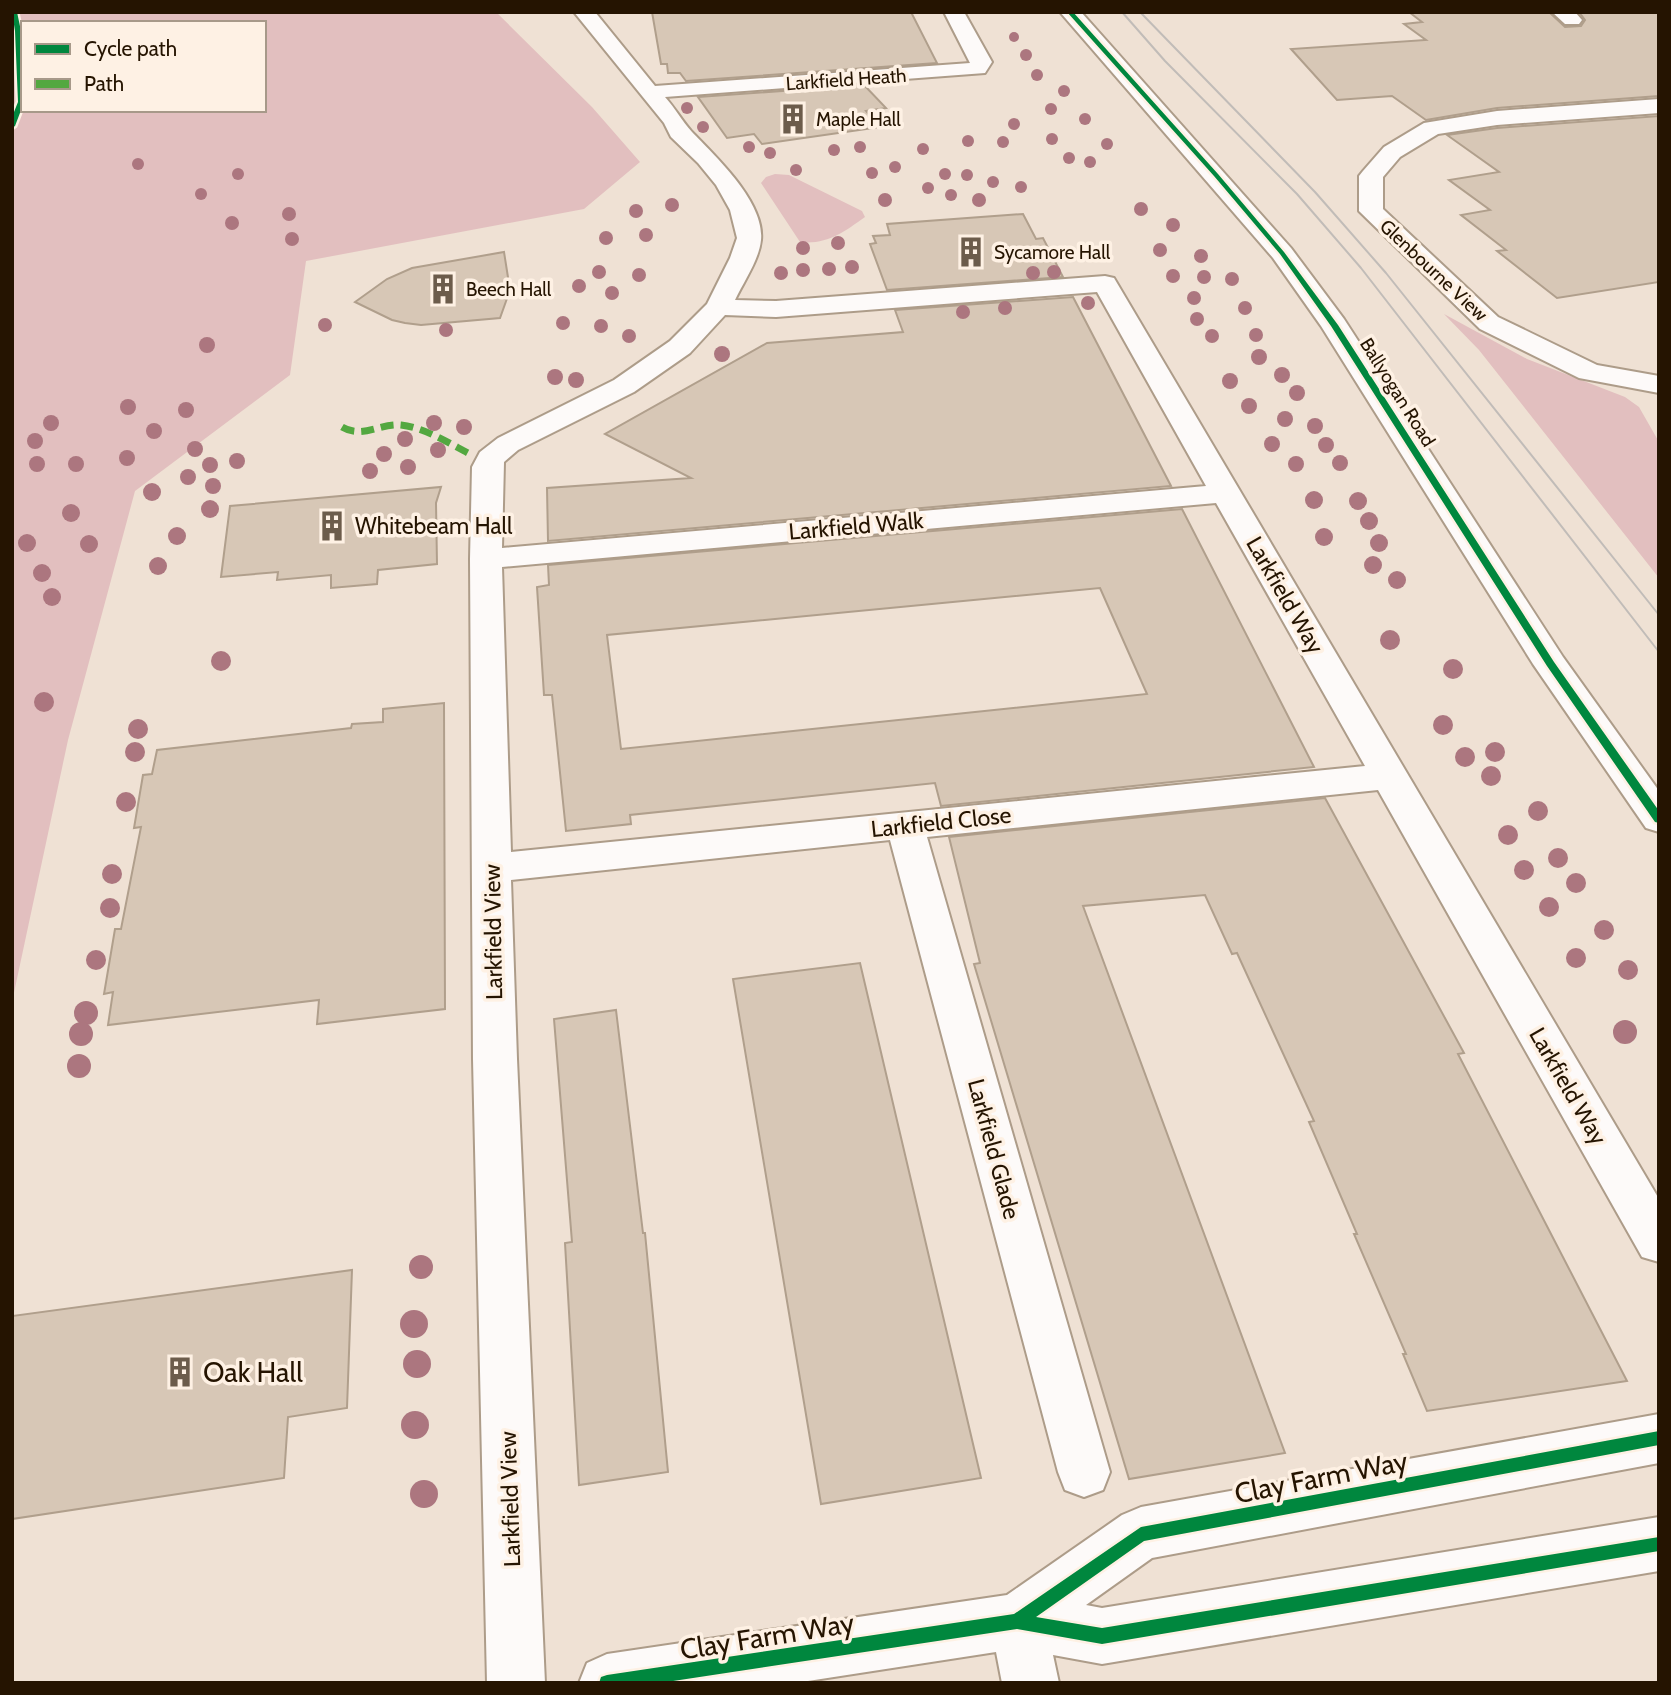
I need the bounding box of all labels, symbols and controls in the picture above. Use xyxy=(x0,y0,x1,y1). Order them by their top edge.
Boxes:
legend xyxy=(21,21,266,112)
text: Cycle path xyxy=(84,36,177,61)
street label: Larkfield Heath xyxy=(785,64,907,95)
text: Path xyxy=(84,71,124,96)
building icon: Maple Hall xyxy=(776,102,810,136)
place label: Maple Hall xyxy=(816,108,901,131)
street label: Glenbourne View xyxy=(1375,215,1492,326)
building icon: Sycamore Hall xyxy=(954,235,988,269)
place label: Sycamore Hall xyxy=(994,241,1111,264)
building icon: Beech Hall xyxy=(426,272,460,306)
place label: Beech Hall xyxy=(466,278,552,301)
street label: Ballyogan Road xyxy=(1355,334,1440,451)
street label: Larkfield Walk xyxy=(787,506,925,546)
building icon: Whitebeam Hall xyxy=(315,509,349,543)
place label: Whitebeam Hall xyxy=(355,512,513,540)
street label: Larkfield Way xyxy=(1240,531,1330,659)
street label: Larkfield Close xyxy=(869,801,1013,843)
street label: Larkfield View xyxy=(478,863,508,1000)
street label: Larkfield Way xyxy=(1523,1022,1613,1150)
street label: Larkfield Glade xyxy=(962,1076,1026,1222)
building icon: Oak Hall xyxy=(163,1355,197,1389)
place label: Oak Hall xyxy=(203,1355,303,1389)
street label: Larkfield View xyxy=(494,1430,526,1567)
street label: Clay Farm Way xyxy=(1231,1444,1411,1510)
street label: Clay Farm Way xyxy=(678,1605,856,1667)

